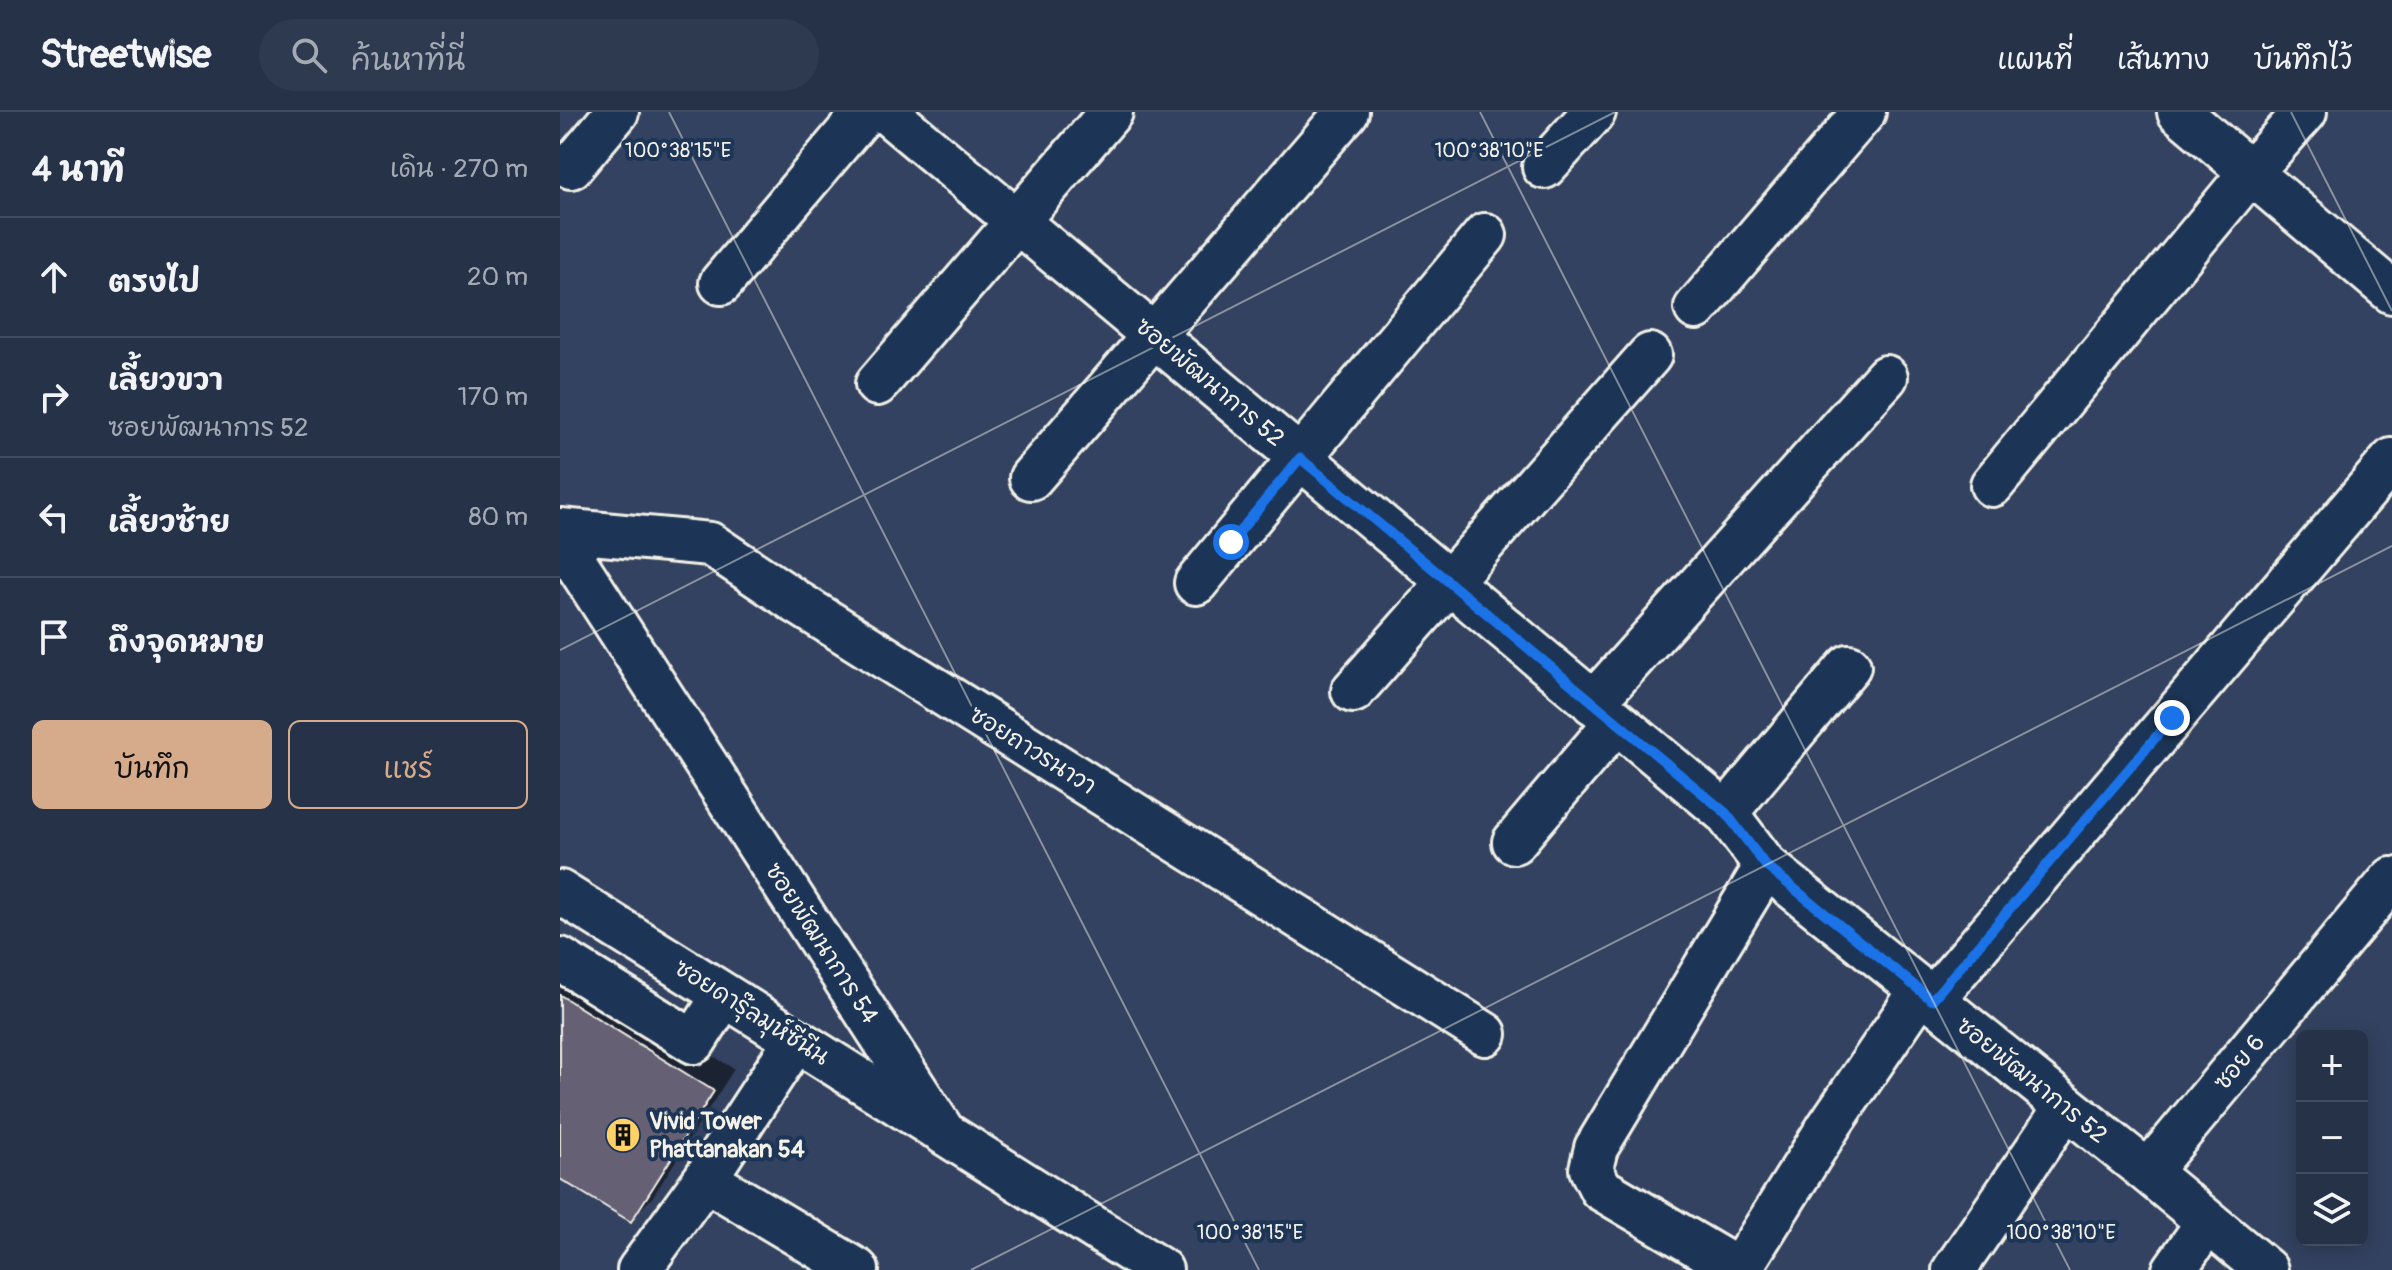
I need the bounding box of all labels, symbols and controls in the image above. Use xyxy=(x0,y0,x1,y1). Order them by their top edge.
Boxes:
search box xyxy=(259,19,819,91)
text: Streetwise xyxy=(40,31,211,79)
icon: search xyxy=(287,33,331,77)
text: ค้นหาที่นี่ xyxy=(351,42,465,79)
text: แผนที่ xyxy=(1997,43,2073,78)
text: เส้นทาง xyxy=(2117,43,2210,78)
text: บันทึกไว้ xyxy=(2254,43,2352,78)
text: 100°38'15"E xyxy=(625,138,731,163)
text: 100°38'10"E xyxy=(1434,138,1544,163)
text: 4 นาที xyxy=(32,149,125,192)
text: เดิน · 270 m xyxy=(390,153,528,185)
icon: ahead xyxy=(32,255,76,299)
text: 20 m xyxy=(467,261,528,293)
text: ตรงไป xyxy=(108,264,200,301)
street label: ซอยพัฒนาการ 52 xyxy=(1129,312,1290,453)
text: เลี้ยวขวา xyxy=(108,362,223,399)
icon: right xyxy=(32,375,76,419)
text: 170 m xyxy=(458,381,528,413)
text: ซอยพัฒนาการ 52 xyxy=(108,412,309,444)
icon: left xyxy=(32,495,76,539)
text: 80 m xyxy=(468,501,528,533)
text: เลี้ยวซ้าย xyxy=(108,504,230,541)
route start xyxy=(1213,524,1249,560)
icon: arrive xyxy=(32,615,76,659)
text: ถึงจุดหมาย xyxy=(108,624,265,661)
street label: ซอยถาวรนาวา xyxy=(964,700,1102,801)
route end xyxy=(2154,700,2190,736)
button: บันทึก xyxy=(32,720,272,809)
button: แชร์ xyxy=(288,720,528,809)
street label: ซอยพัฒนาการ 54 xyxy=(759,858,884,1029)
street label: ซอยดารุ๊ลมุห์ซีนีน xyxy=(667,951,836,1074)
street label: ซอยพัฒนาการ 52 xyxy=(1951,1011,2113,1150)
street label: ซอย 6 xyxy=(2208,1029,2271,1096)
map controls xyxy=(2296,1030,2368,1246)
button: + xyxy=(2296,1030,2368,1102)
button: − xyxy=(2296,1102,2368,1174)
place label: Vivid Tower Phattanakan 54 xyxy=(649,1107,805,1164)
building icon: Vivid Tower Phattanakan 54 xyxy=(604,1116,642,1154)
button: layers xyxy=(2296,1174,2368,1246)
text: 100°38'15"E xyxy=(1197,1220,1303,1245)
text: 100°38'10"E xyxy=(2006,1220,2116,1245)

